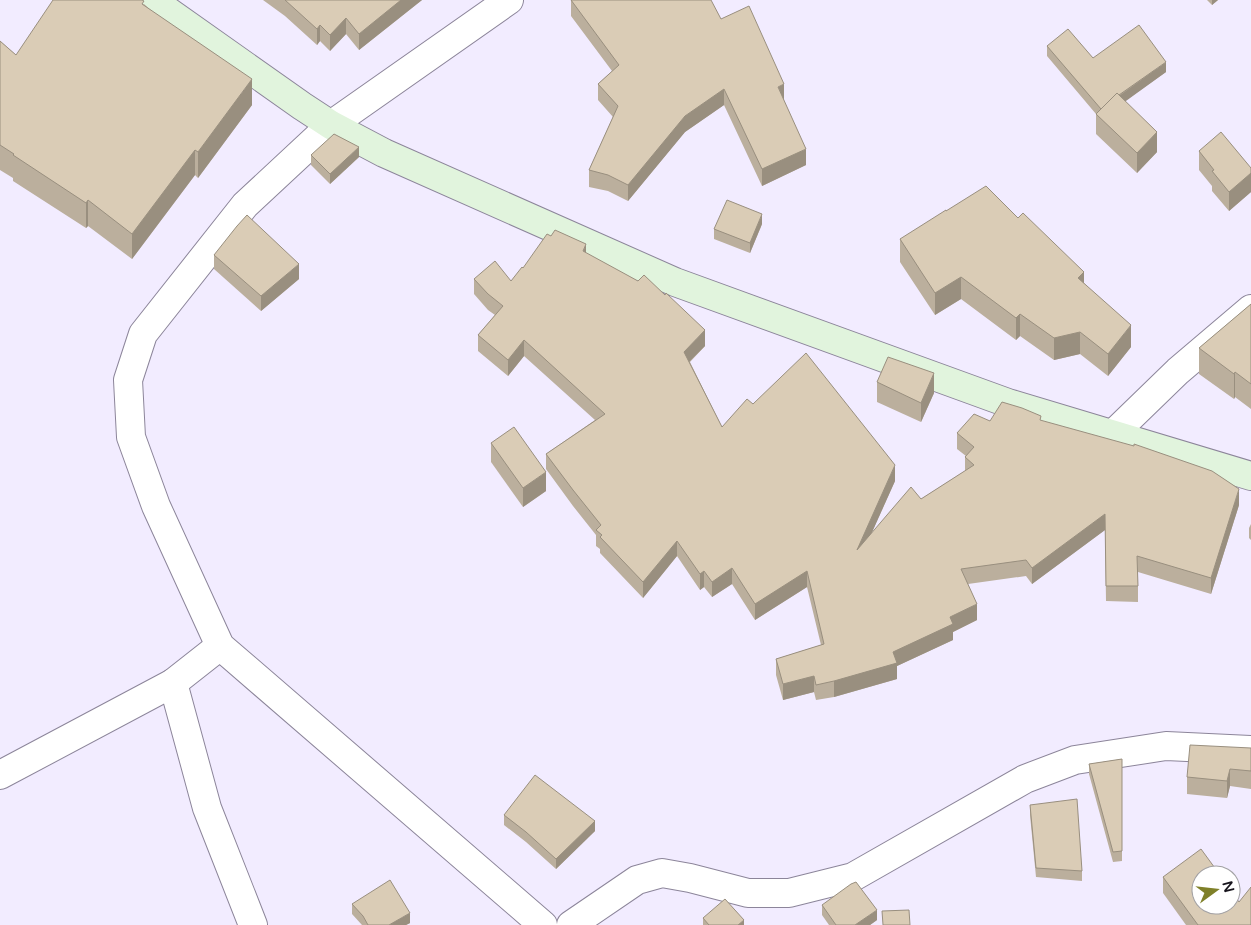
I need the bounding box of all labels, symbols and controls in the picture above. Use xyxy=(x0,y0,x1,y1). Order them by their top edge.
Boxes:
north arrow xyxy=(1191,865,1241,915)
text: N xyxy=(1218,879,1238,894)

